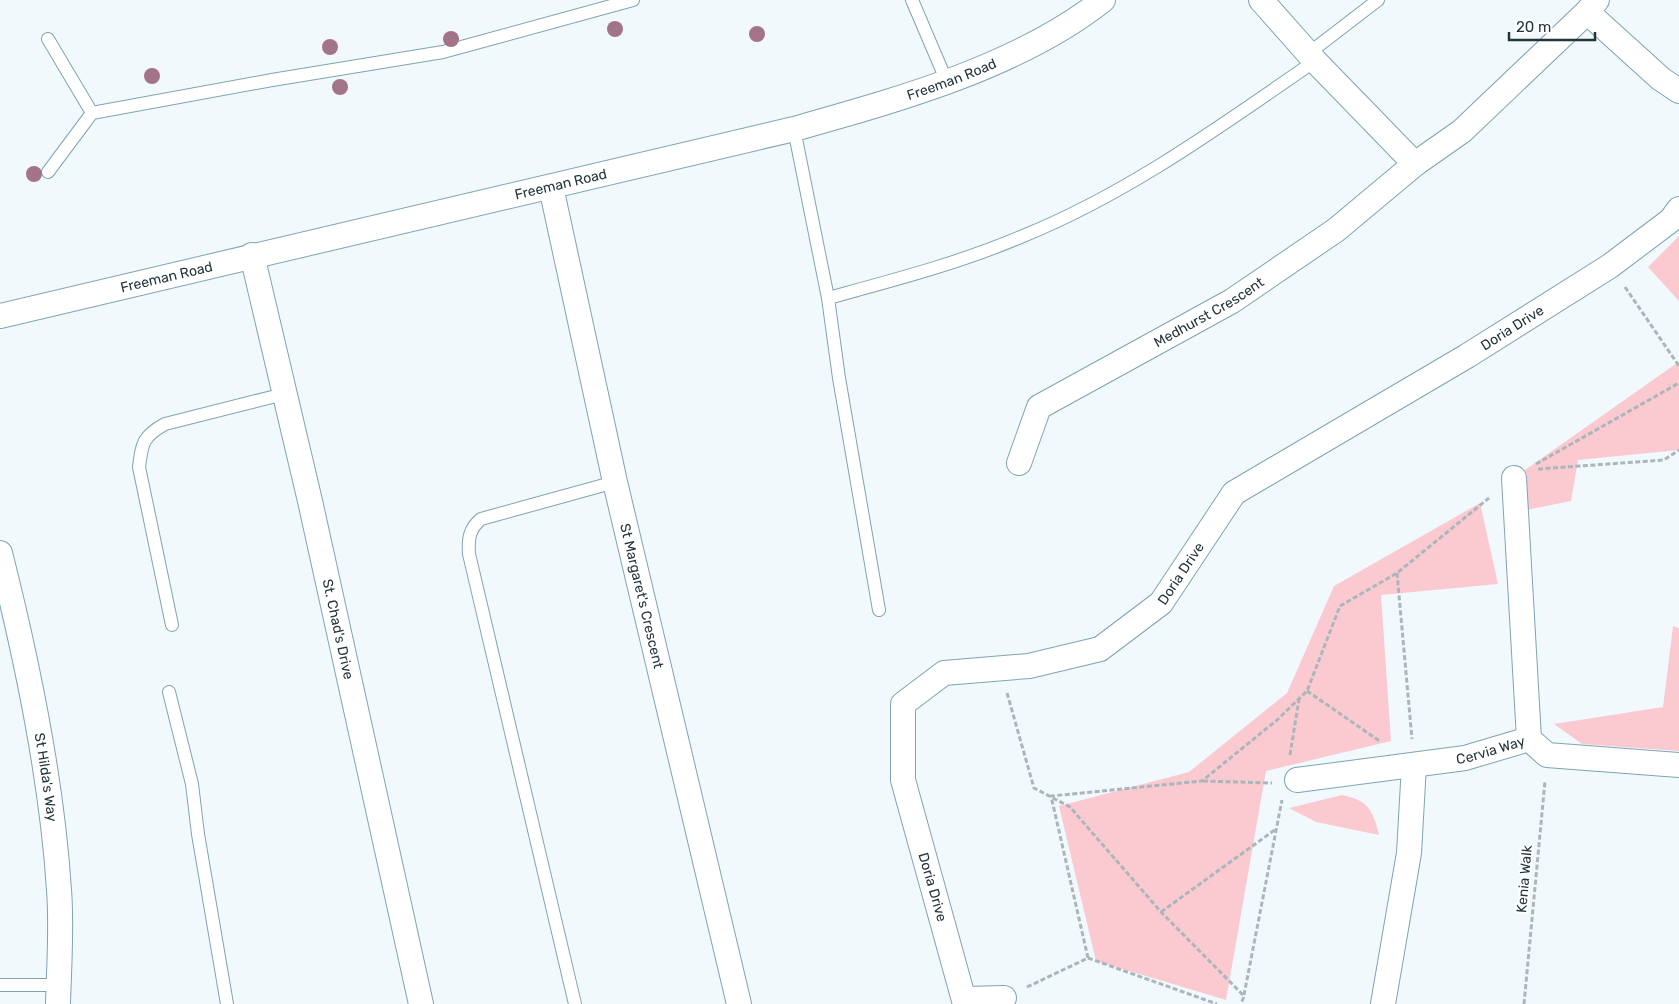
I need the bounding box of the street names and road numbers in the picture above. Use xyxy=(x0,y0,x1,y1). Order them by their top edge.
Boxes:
street label: Freeman Road xyxy=(905,55,999,104)
street label: Freeman Road xyxy=(513,165,609,204)
street label: Freeman Road xyxy=(119,258,214,296)
street label: Medhurst Crescent xyxy=(1151,273,1268,351)
street label: Doria Drive xyxy=(1478,302,1547,354)
street label: St Margaret's Crescent xyxy=(616,522,667,671)
street label: Doria Drive xyxy=(1154,539,1208,608)
street label: St. Chad's Drive xyxy=(318,578,357,681)
street label: St Hilda's Way xyxy=(30,732,61,823)
street label: Cervia Way xyxy=(1455,733,1527,768)
street label: Kenia Walk xyxy=(1513,844,1536,914)
street label: Doria Drive xyxy=(915,851,951,924)

